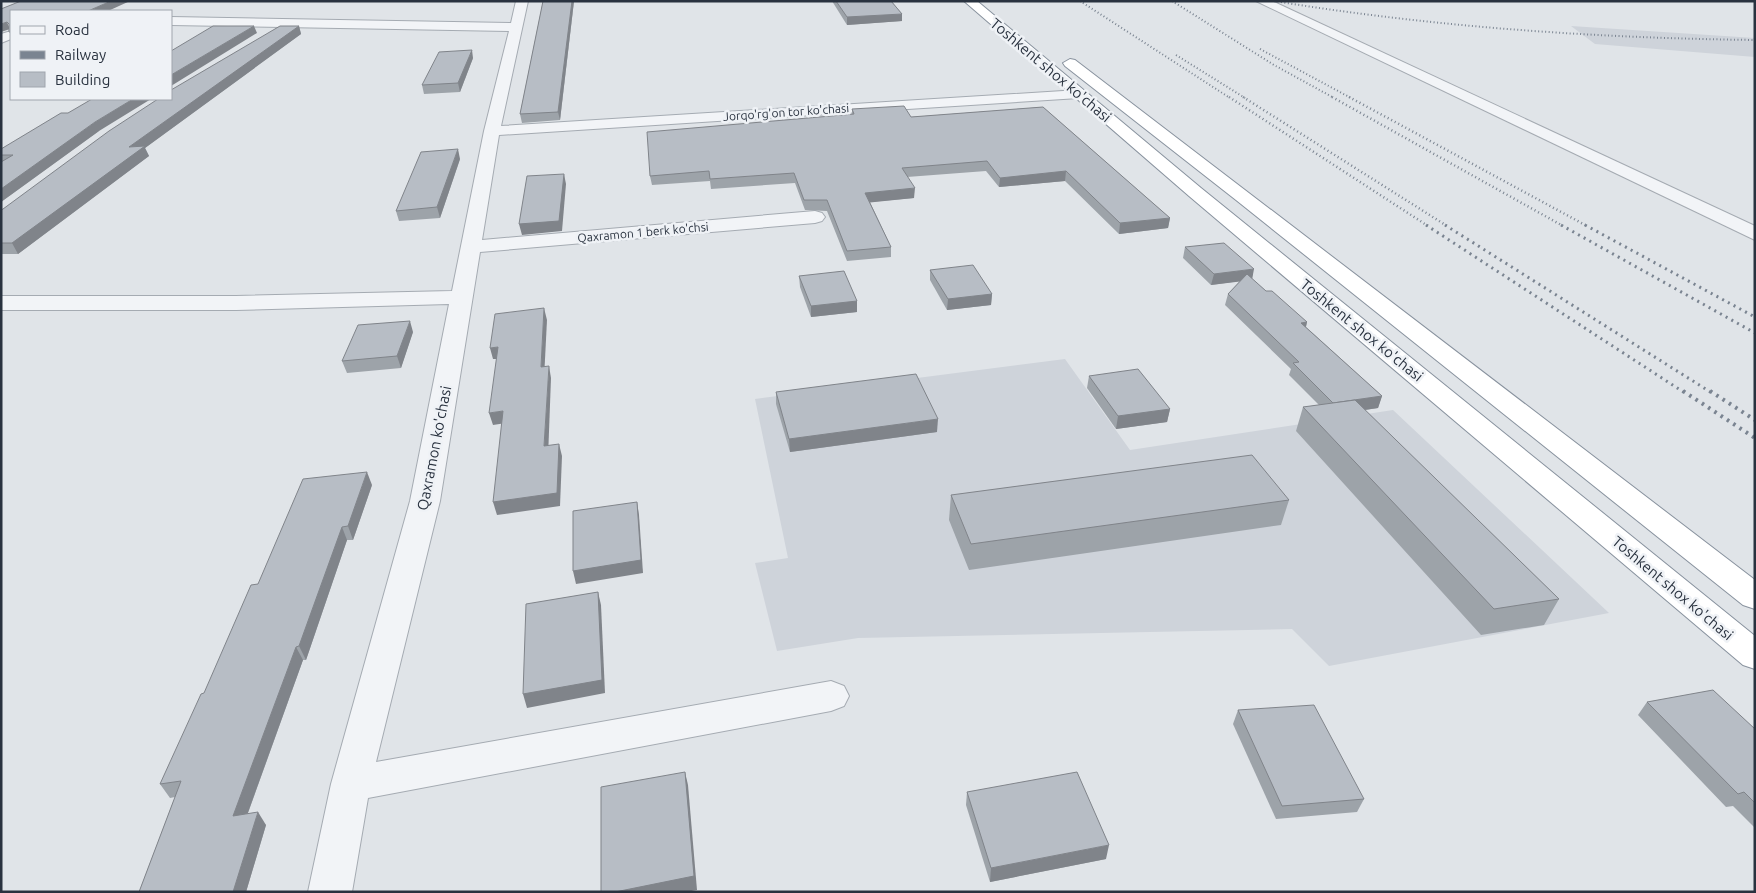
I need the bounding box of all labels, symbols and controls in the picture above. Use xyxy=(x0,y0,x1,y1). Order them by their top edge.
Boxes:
legend xyxy=(10,10,172,100)
street label: Toshkent shox ko'chasi xyxy=(987,14,1115,126)
text: Road xyxy=(55,21,90,38)
text: Railway xyxy=(55,46,106,63)
text: Building xyxy=(55,71,110,88)
street label: Jorqo'rg'on tor ko'chasi xyxy=(723,101,850,123)
street label: Qaxramon 1 berk ko'chsi xyxy=(577,220,709,244)
street label: Toshkent shox ko'chasi xyxy=(1297,275,1427,385)
street label: Qaxramon ko'chasi xyxy=(414,384,454,512)
street label: Toshkent shox ko'chasi xyxy=(1609,532,1737,644)

